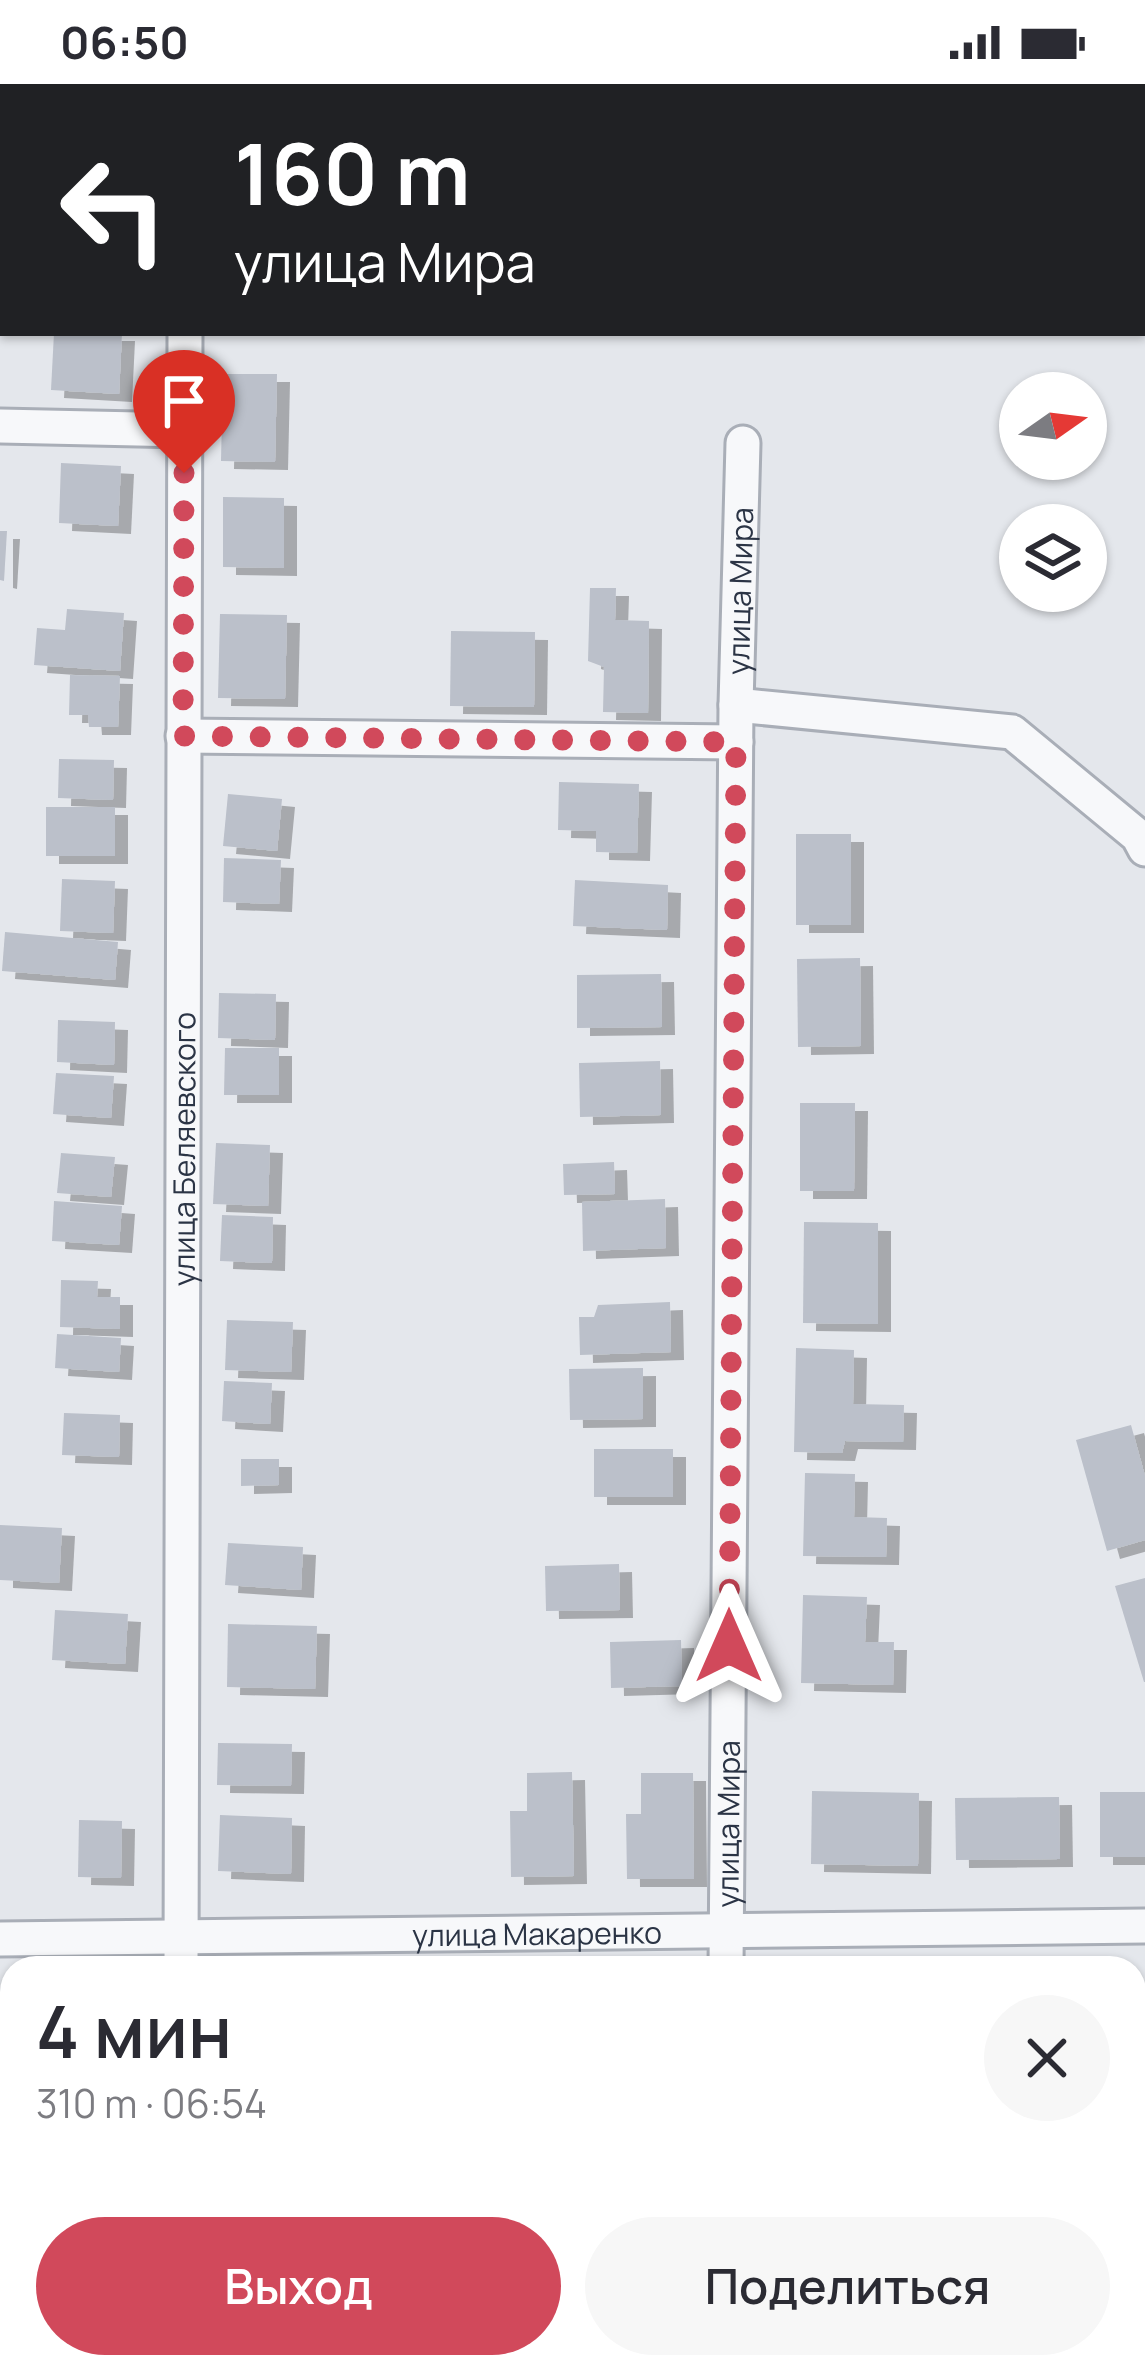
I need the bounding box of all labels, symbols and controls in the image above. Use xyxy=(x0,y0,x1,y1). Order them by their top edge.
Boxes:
text: 06:50 xyxy=(60,11,189,73)
text: 160 m xyxy=(234,115,471,230)
icon: left xyxy=(36,132,192,288)
text: улица Мира xyxy=(234,224,535,298)
pin xyxy=(133,350,235,473)
icon: arrive xyxy=(151,368,217,434)
north arrow xyxy=(999,372,1107,480)
map controls xyxy=(999,372,1107,612)
button: layers xyxy=(999,504,1107,612)
street label: улица Мира xyxy=(716,507,762,675)
street label: улица Беляевского xyxy=(162,1012,204,1286)
position arrow xyxy=(666,1583,792,1709)
street label: улица Мира xyxy=(706,1740,748,1908)
street label: улица Макаренко xyxy=(412,1911,662,1955)
text: 4 мин xyxy=(36,1981,232,2080)
button: close xyxy=(984,1995,1110,2121)
text: 310 m · 06:54 xyxy=(36,2076,267,2130)
button: Выход xyxy=(36,2217,561,2355)
button: Поделиться xyxy=(585,2217,1110,2355)

